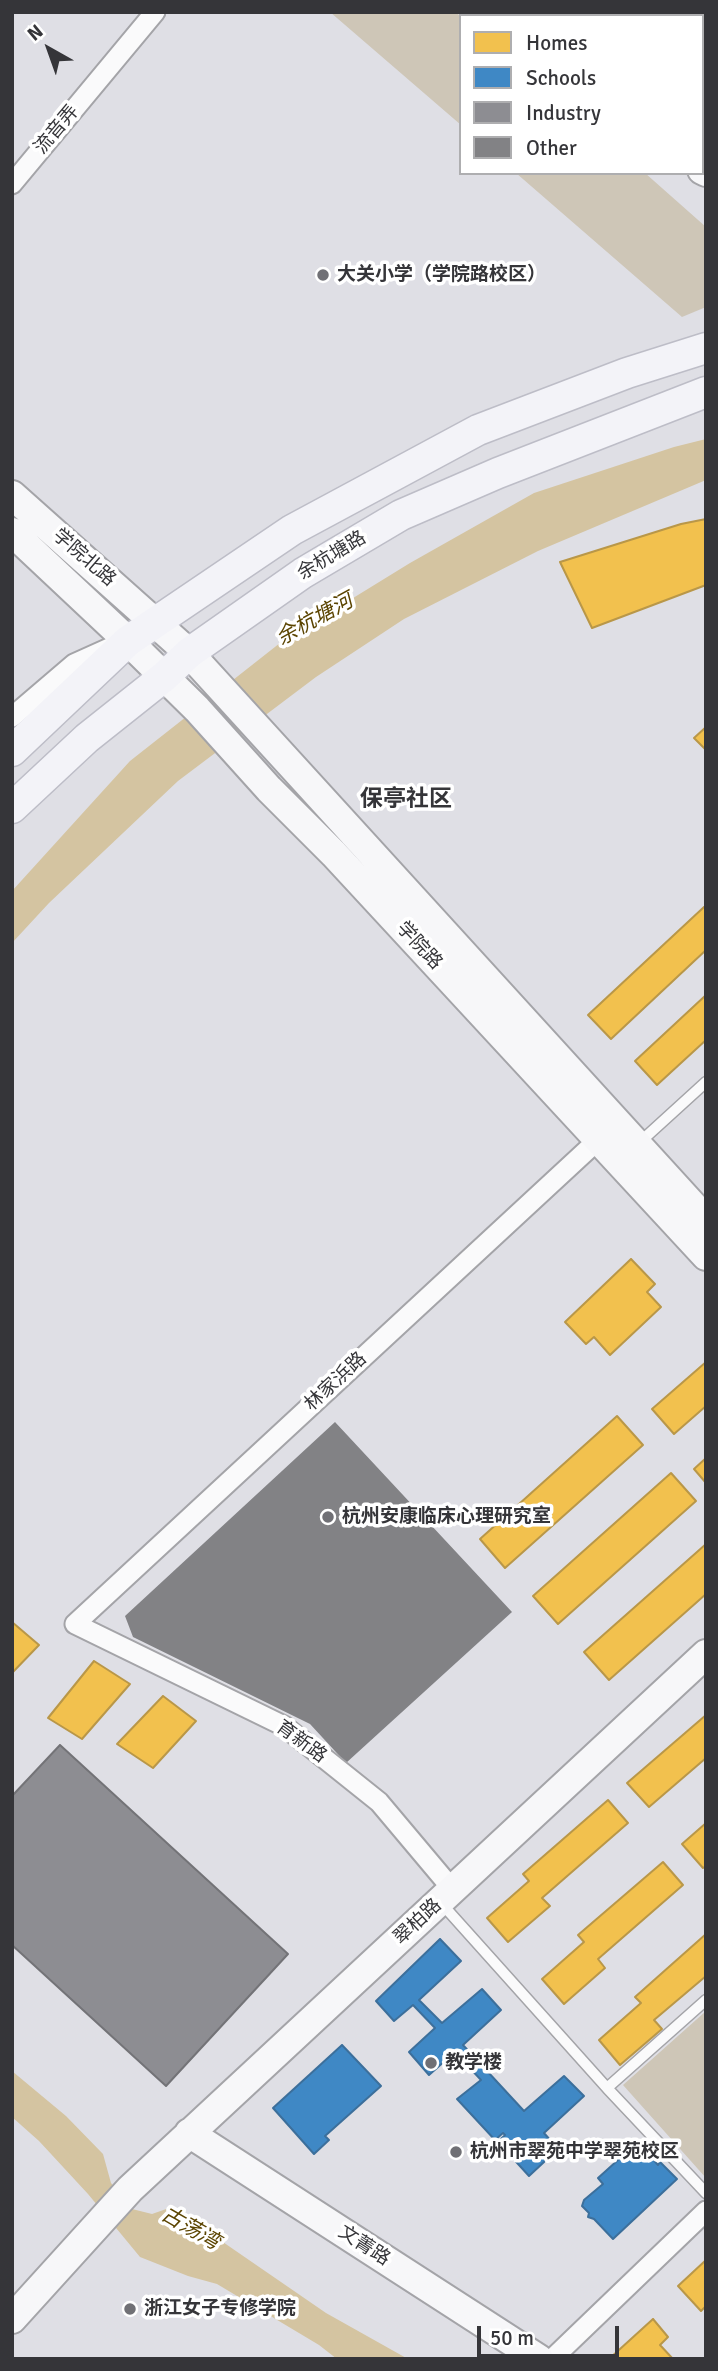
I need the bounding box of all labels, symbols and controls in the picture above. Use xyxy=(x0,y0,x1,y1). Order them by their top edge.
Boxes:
north arrow xyxy=(14,14,84,84)
legend xyxy=(459,14,704,175)
text: N xyxy=(23,19,48,46)
text: Homes xyxy=(526,30,588,56)
text: Schools xyxy=(526,65,596,91)
text: Industry xyxy=(526,100,601,126)
street label: 流音弄 xyxy=(30,101,84,159)
text: Other xyxy=(526,135,577,161)
place label: 大关小学（学院路校区） xyxy=(337,264,546,286)
marker: 大关小学（学院路校区） xyxy=(315,267,331,283)
street label: 学院北路 xyxy=(48,524,120,592)
street label: 余杭塘路 xyxy=(294,527,370,585)
water label: 余杭塘河 xyxy=(272,589,358,651)
district label: 保亭社区 xyxy=(360,786,452,814)
street label: 学院路 xyxy=(391,917,447,975)
street label: 林家浜路 xyxy=(300,1348,372,1416)
place label: 杭州安康临床心理研究室 xyxy=(342,1506,551,1528)
marker: 杭州安康临床心理研究室 xyxy=(320,1509,336,1525)
street label: 育新路 xyxy=(271,1716,331,1768)
street label: 翠柏路 xyxy=(389,1894,447,1950)
place label: 教学楼 xyxy=(445,2052,502,2074)
marker: 教学楼 xyxy=(423,2055,439,2071)
place label: 杭州市翠苑中学翠苑校区 xyxy=(470,2141,679,2163)
marker: 杭州市翠苑中学翠苑校区 xyxy=(448,2144,464,2160)
water label: 古荡湾 xyxy=(156,2202,224,2256)
street label: 文菁路 xyxy=(334,2221,394,2271)
place label: 浙江女子专修学院 xyxy=(144,2298,296,2320)
marker: 浙江女子专修学院 xyxy=(122,2301,138,2317)
scale bar xyxy=(480,2312,622,2356)
text: 50 m xyxy=(490,2325,534,2351)

